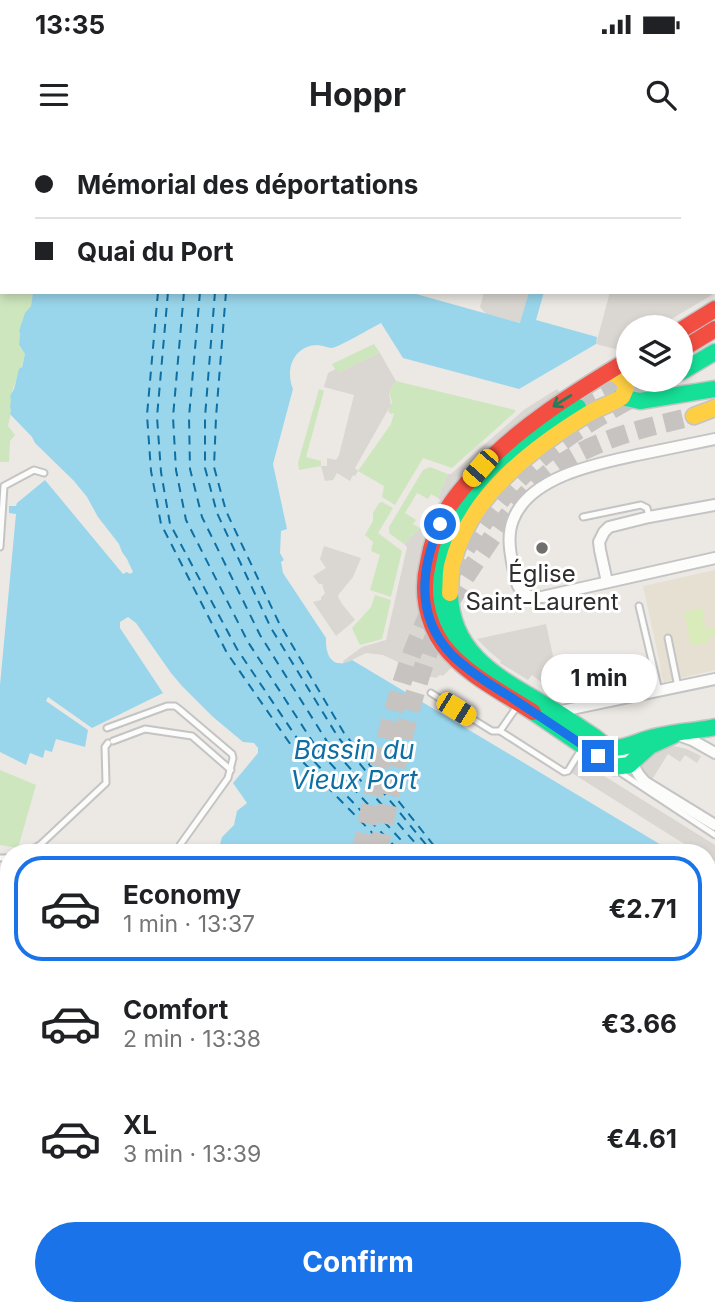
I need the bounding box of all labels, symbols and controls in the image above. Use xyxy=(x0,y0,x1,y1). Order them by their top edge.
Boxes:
text: 13:35 xyxy=(35,9,105,40)
text: Hoppr xyxy=(309,75,406,114)
icon: menu xyxy=(35,76,73,114)
icon: search xyxy=(642,76,680,114)
text: Mémorial des déportations xyxy=(77,169,418,200)
text: Quai du Port xyxy=(77,236,234,267)
map controls xyxy=(616,315,693,392)
button: layers xyxy=(616,315,693,392)
one-way arrow xyxy=(552,395,572,409)
car xyxy=(459,445,502,491)
route start xyxy=(424,508,456,540)
marker: Église Saint-Laurent xyxy=(534,540,550,556)
place label: Église Saint-Laurent xyxy=(465,558,619,616)
callout: 1 min xyxy=(540,654,656,704)
text: 1 min xyxy=(571,664,627,692)
car xyxy=(433,689,480,729)
water label: Bassin du Vieux Port xyxy=(291,734,418,795)
route end xyxy=(582,740,614,772)
icon: car xyxy=(39,877,102,940)
text: Economy xyxy=(123,879,241,910)
text: €2.71 xyxy=(608,893,677,924)
text: 1 min · 13:37 xyxy=(123,910,255,938)
icon: car xyxy=(39,992,102,1055)
text: Comfort xyxy=(123,994,228,1025)
text: €3.66 xyxy=(601,1008,677,1039)
text: 2 min · 13:38 xyxy=(123,1025,261,1053)
icon: car xyxy=(39,1107,102,1170)
text: XL xyxy=(123,1109,157,1140)
text: €4.61 xyxy=(606,1123,677,1154)
text: 3 min · 13:39 xyxy=(123,1140,261,1168)
button: Confirm xyxy=(35,1222,681,1302)

